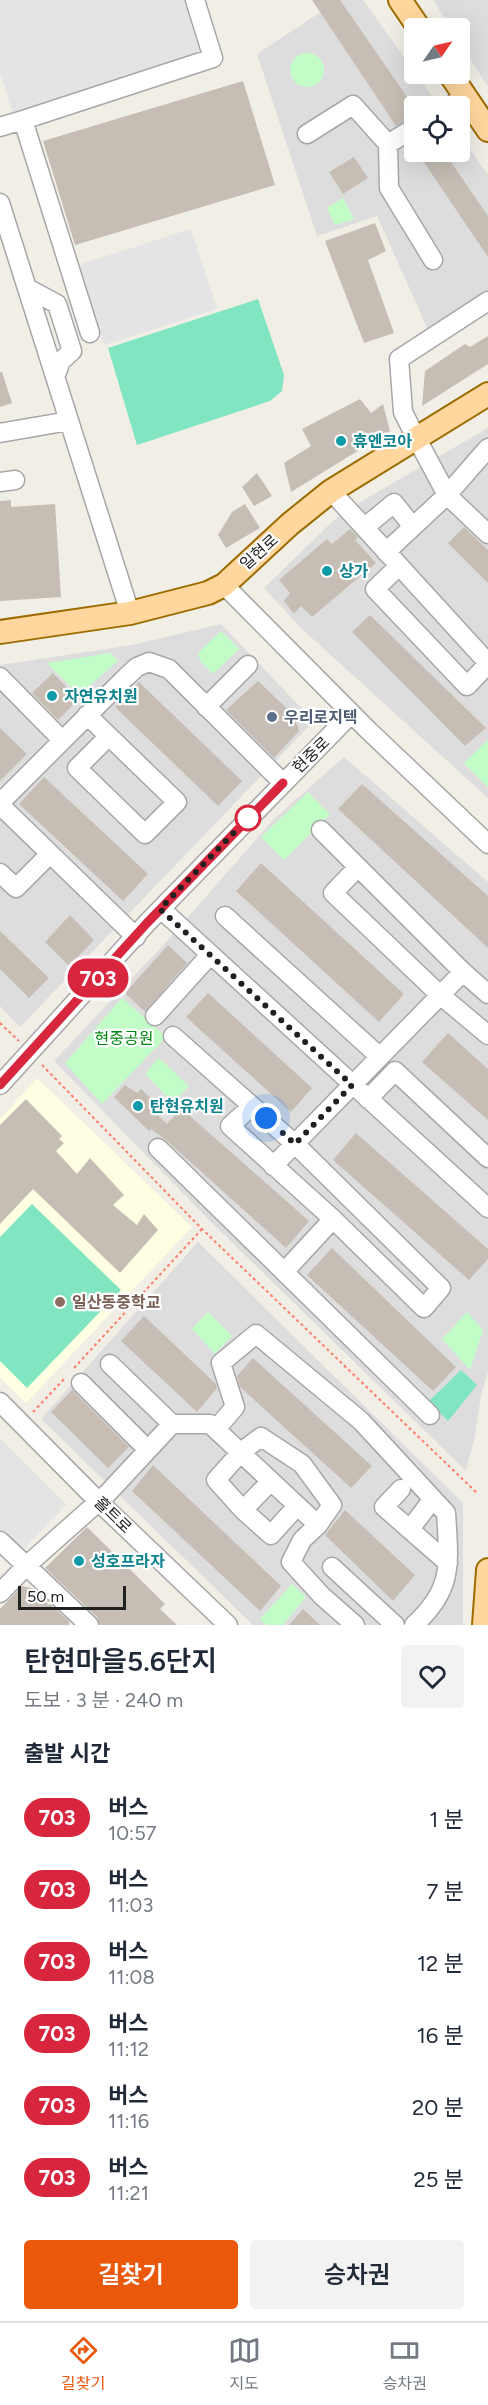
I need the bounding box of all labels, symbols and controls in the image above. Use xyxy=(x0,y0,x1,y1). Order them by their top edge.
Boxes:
north arrow xyxy=(404,18,470,84)
map controls xyxy=(404,18,470,162)
button: locate xyxy=(404,96,470,162)
place label: 휴엔코아 xyxy=(353,432,412,451)
marker: 휴엔코아 xyxy=(334,434,348,448)
street label: 일현로 xyxy=(236,530,282,574)
place label: 상가 xyxy=(339,562,369,581)
marker: 상가 xyxy=(320,564,334,578)
place label: 자연유치원 xyxy=(64,687,138,706)
marker: 자연유치원 xyxy=(45,689,59,703)
place label: 우리로지텍 xyxy=(284,708,358,727)
marker: 우리로지텍 xyxy=(265,710,279,724)
street label: 현중로 xyxy=(289,733,334,777)
unlabelled marker xyxy=(235,805,261,831)
line badge: 703 xyxy=(63,958,132,998)
text: 703 xyxy=(80,966,116,991)
park label: 현중공원 xyxy=(95,1029,153,1048)
place label: 탄현유치원 xyxy=(150,1097,224,1116)
marker: 탄현유치원 xyxy=(131,1099,145,1113)
your location xyxy=(251,1103,281,1133)
place label: 일산동중학교 xyxy=(72,1293,161,1312)
marker: 일산동중학교 xyxy=(53,1295,67,1309)
street label: 홀트로 xyxy=(91,1493,136,1537)
place label: 성호프라자 xyxy=(91,1552,165,1571)
marker: 성호프라자 xyxy=(72,1554,86,1568)
scale bar xyxy=(18,1583,126,1610)
text: 50 m xyxy=(27,1587,64,1606)
text: 탄현마을5.6단지 xyxy=(24,1644,217,1678)
button: heart xyxy=(401,1645,464,1708)
text: 도보 · 3 분 · 240 m xyxy=(24,1688,183,1712)
text: 출발 시간 xyxy=(24,1740,110,1767)
text: 버스 xyxy=(108,1794,148,1821)
text: 703 xyxy=(39,1805,75,1830)
text: 1 분 xyxy=(429,1806,464,1833)
text: 10:57 xyxy=(108,1821,156,1845)
text: 버스 xyxy=(108,1866,148,1893)
text: 703 xyxy=(39,1877,75,1902)
text: 7 분 xyxy=(427,1878,464,1905)
text: 11:03 xyxy=(108,1893,153,1917)
text: 버스 xyxy=(108,1938,148,1965)
text: 703 xyxy=(39,1949,75,1974)
text: 12 분 xyxy=(417,1950,464,1977)
text: 11:08 xyxy=(108,1965,155,1989)
text: 버스 xyxy=(108,2010,148,2037)
text: 703 xyxy=(39,2021,75,2046)
text: 16 분 xyxy=(417,2022,464,2049)
text: 11:12 xyxy=(108,2037,149,2061)
text: 버스 xyxy=(108,2082,148,2109)
text: 703 xyxy=(39,2093,75,2118)
text: 20 분 xyxy=(412,2094,464,2121)
text: 11:16 xyxy=(108,2109,149,2133)
text: 버스 xyxy=(108,2154,148,2181)
text: 703 xyxy=(39,2165,75,2190)
text: 25 분 xyxy=(413,2166,464,2193)
text: 11:21 xyxy=(108,2181,149,2205)
button: 길찾기 xyxy=(24,2240,238,2309)
button: 승차권 xyxy=(250,2240,464,2309)
tab: 길찾기 xyxy=(61,2334,105,2394)
tab: 지도 xyxy=(228,2334,261,2394)
tab: 승차권 xyxy=(383,2334,427,2394)

